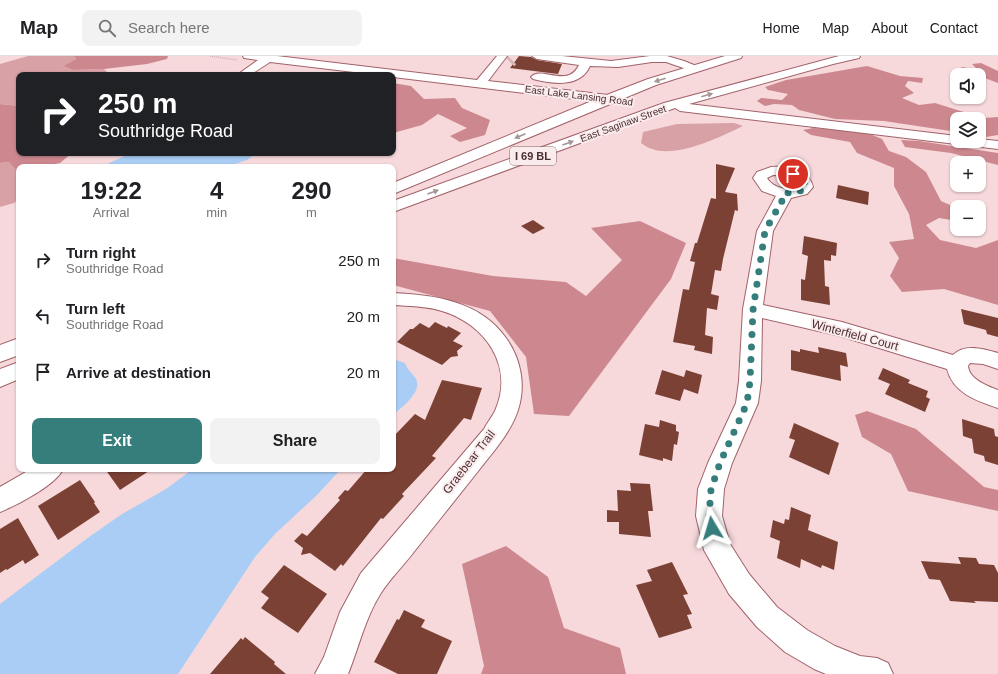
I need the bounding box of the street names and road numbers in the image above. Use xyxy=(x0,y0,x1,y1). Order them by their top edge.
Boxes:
street label: East Lake Lansing Road xyxy=(524,83,634,108)
street label: East Saginaw Street xyxy=(579,103,668,144)
road number: I 69 BL xyxy=(510,147,556,165)
street label: Winterfield Court xyxy=(810,317,901,353)
street label: Graebear Trail xyxy=(440,427,498,497)

